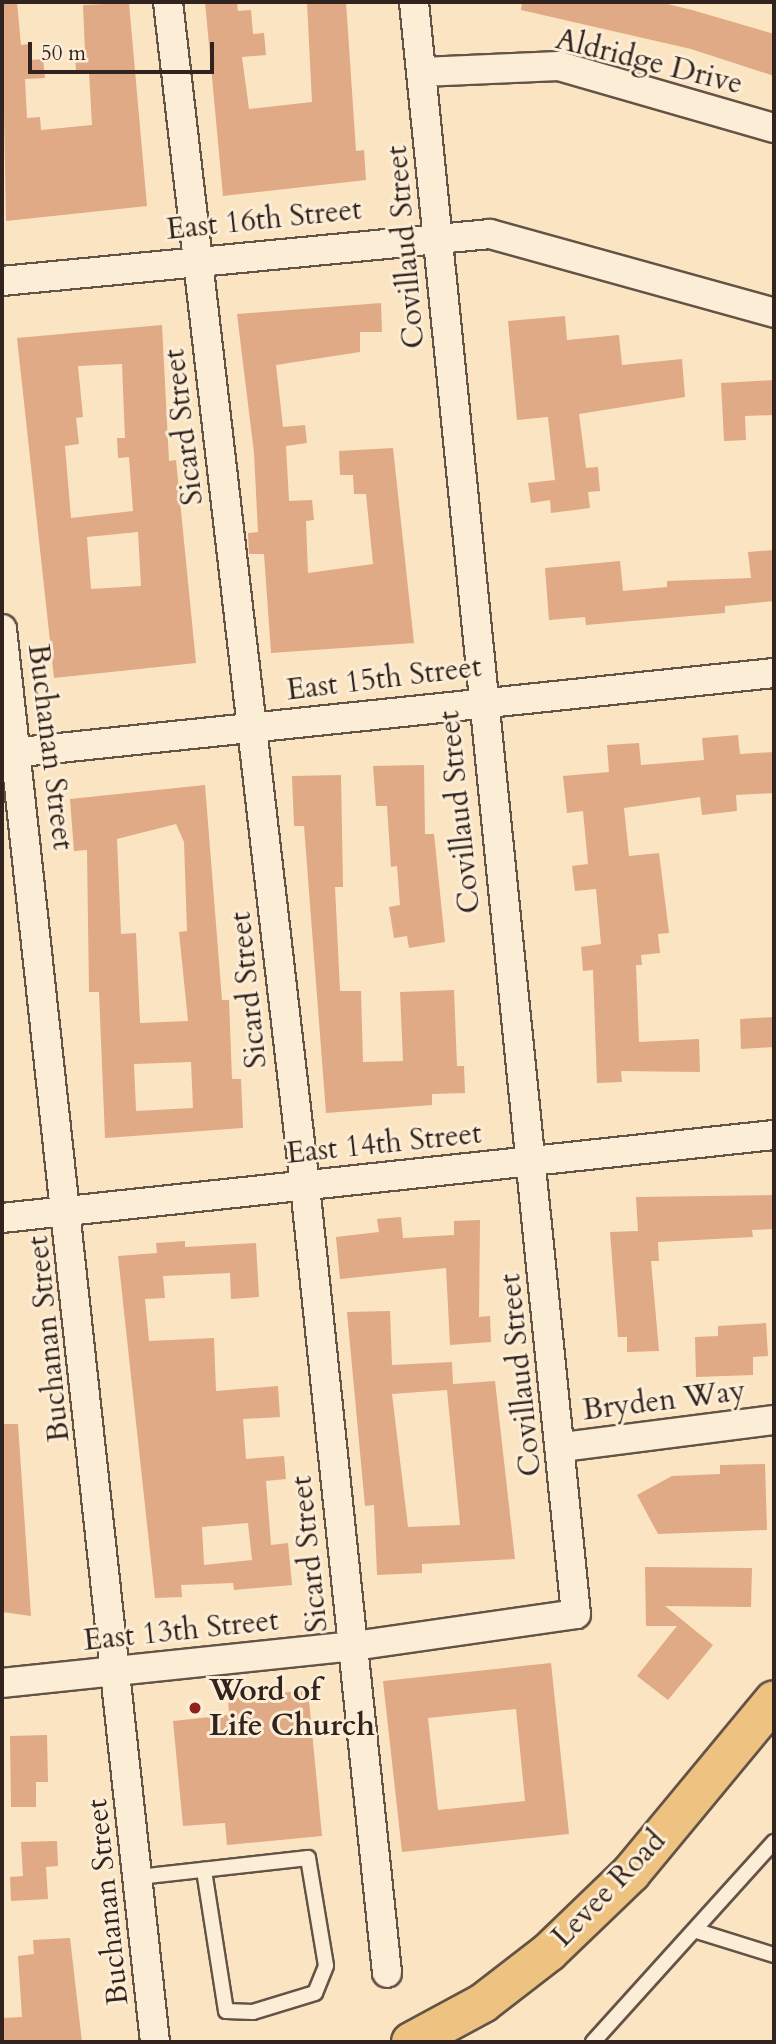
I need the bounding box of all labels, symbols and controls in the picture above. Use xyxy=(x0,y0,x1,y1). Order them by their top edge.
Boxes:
street label: Aldridge Drive xyxy=(552,21,746,103)
scale bar xyxy=(32,28,217,72)
text: 50 m xyxy=(41,39,86,68)
street label: Covillaud Street xyxy=(379,144,433,350)
street label: East 16th Street xyxy=(165,192,363,248)
street label: Sicard Street xyxy=(157,347,211,507)
street label: Buchanan Street xyxy=(20,642,80,852)
street label: East 15th Street xyxy=(285,649,483,709)
street label: Covillaud Street xyxy=(431,709,489,915)
street label: Sicard Street xyxy=(223,910,275,1070)
street label: East 14th Street xyxy=(285,1116,483,1172)
street label: Buchanan Street xyxy=(20,1234,78,1444)
street label: Covillaud Street xyxy=(492,1272,550,1478)
street label: Bryden Way xyxy=(581,1373,747,1429)
street label: Sicard Street xyxy=(284,1474,336,1634)
street label: East 13th Street xyxy=(82,1603,280,1659)
place label: Word of Life Church xyxy=(209,1673,375,1744)
marker: Word of Life Church xyxy=(187,1700,203,1716)
street label: Buchanan Street xyxy=(79,1797,137,2007)
street label: Levee Road xyxy=(545,1823,673,1955)

